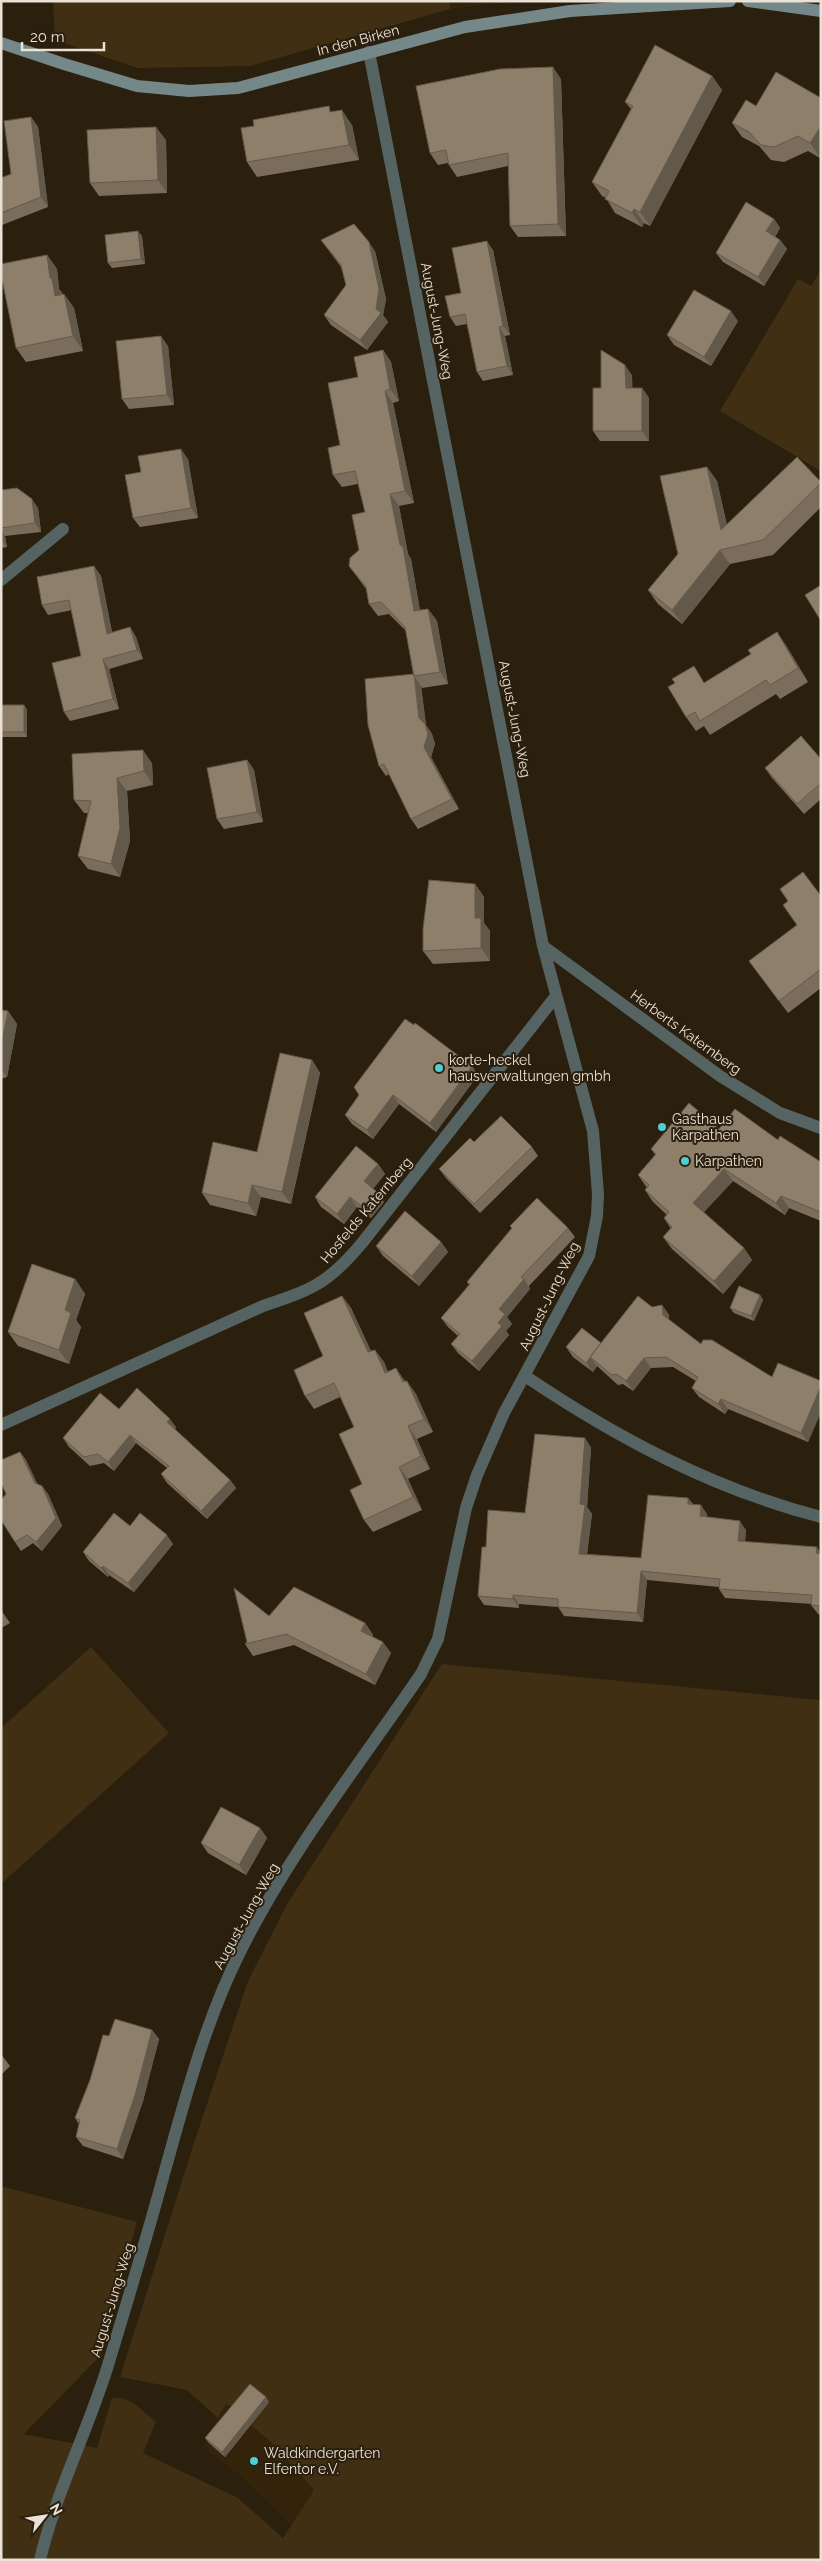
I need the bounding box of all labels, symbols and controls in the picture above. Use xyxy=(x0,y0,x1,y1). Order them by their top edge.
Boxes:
scale bar xyxy=(22,20,105,52)
street label: In den Birken xyxy=(315,21,401,59)
text: 20 m xyxy=(30,28,65,46)
street label: August-Jung-Weg xyxy=(418,261,456,381)
street label: August-Jung-Weg xyxy=(496,659,534,779)
street label: Herberts Katernberg xyxy=(628,986,744,1078)
place label: korte-heckel hausverwaltungen gmbh xyxy=(449,1052,611,1084)
marker: korte-heckel hausverwaltungen gmbh xyxy=(433,1062,445,1074)
place label: Gasthaus Karpathen xyxy=(672,1111,739,1143)
marker: Gasthaus Karpathen xyxy=(656,1121,668,1133)
place label: Karpathen xyxy=(695,1153,762,1169)
street label: Hosfelds Katernberg xyxy=(317,1154,415,1266)
marker: Karpathen xyxy=(679,1155,691,1167)
street label: August-Jung-Weg xyxy=(516,1239,582,1353)
street label: August-Jung-Weg xyxy=(210,1860,282,1972)
street label: August-Jung-Weg xyxy=(87,2241,137,2359)
place label: Waldkindergarten Elfentor e.V. xyxy=(264,2445,380,2477)
marker: Waldkindergarten Elfentor e.V. xyxy=(248,2455,260,2467)
north arrow xyxy=(20,2491,70,2541)
text: N xyxy=(47,2501,66,2518)

